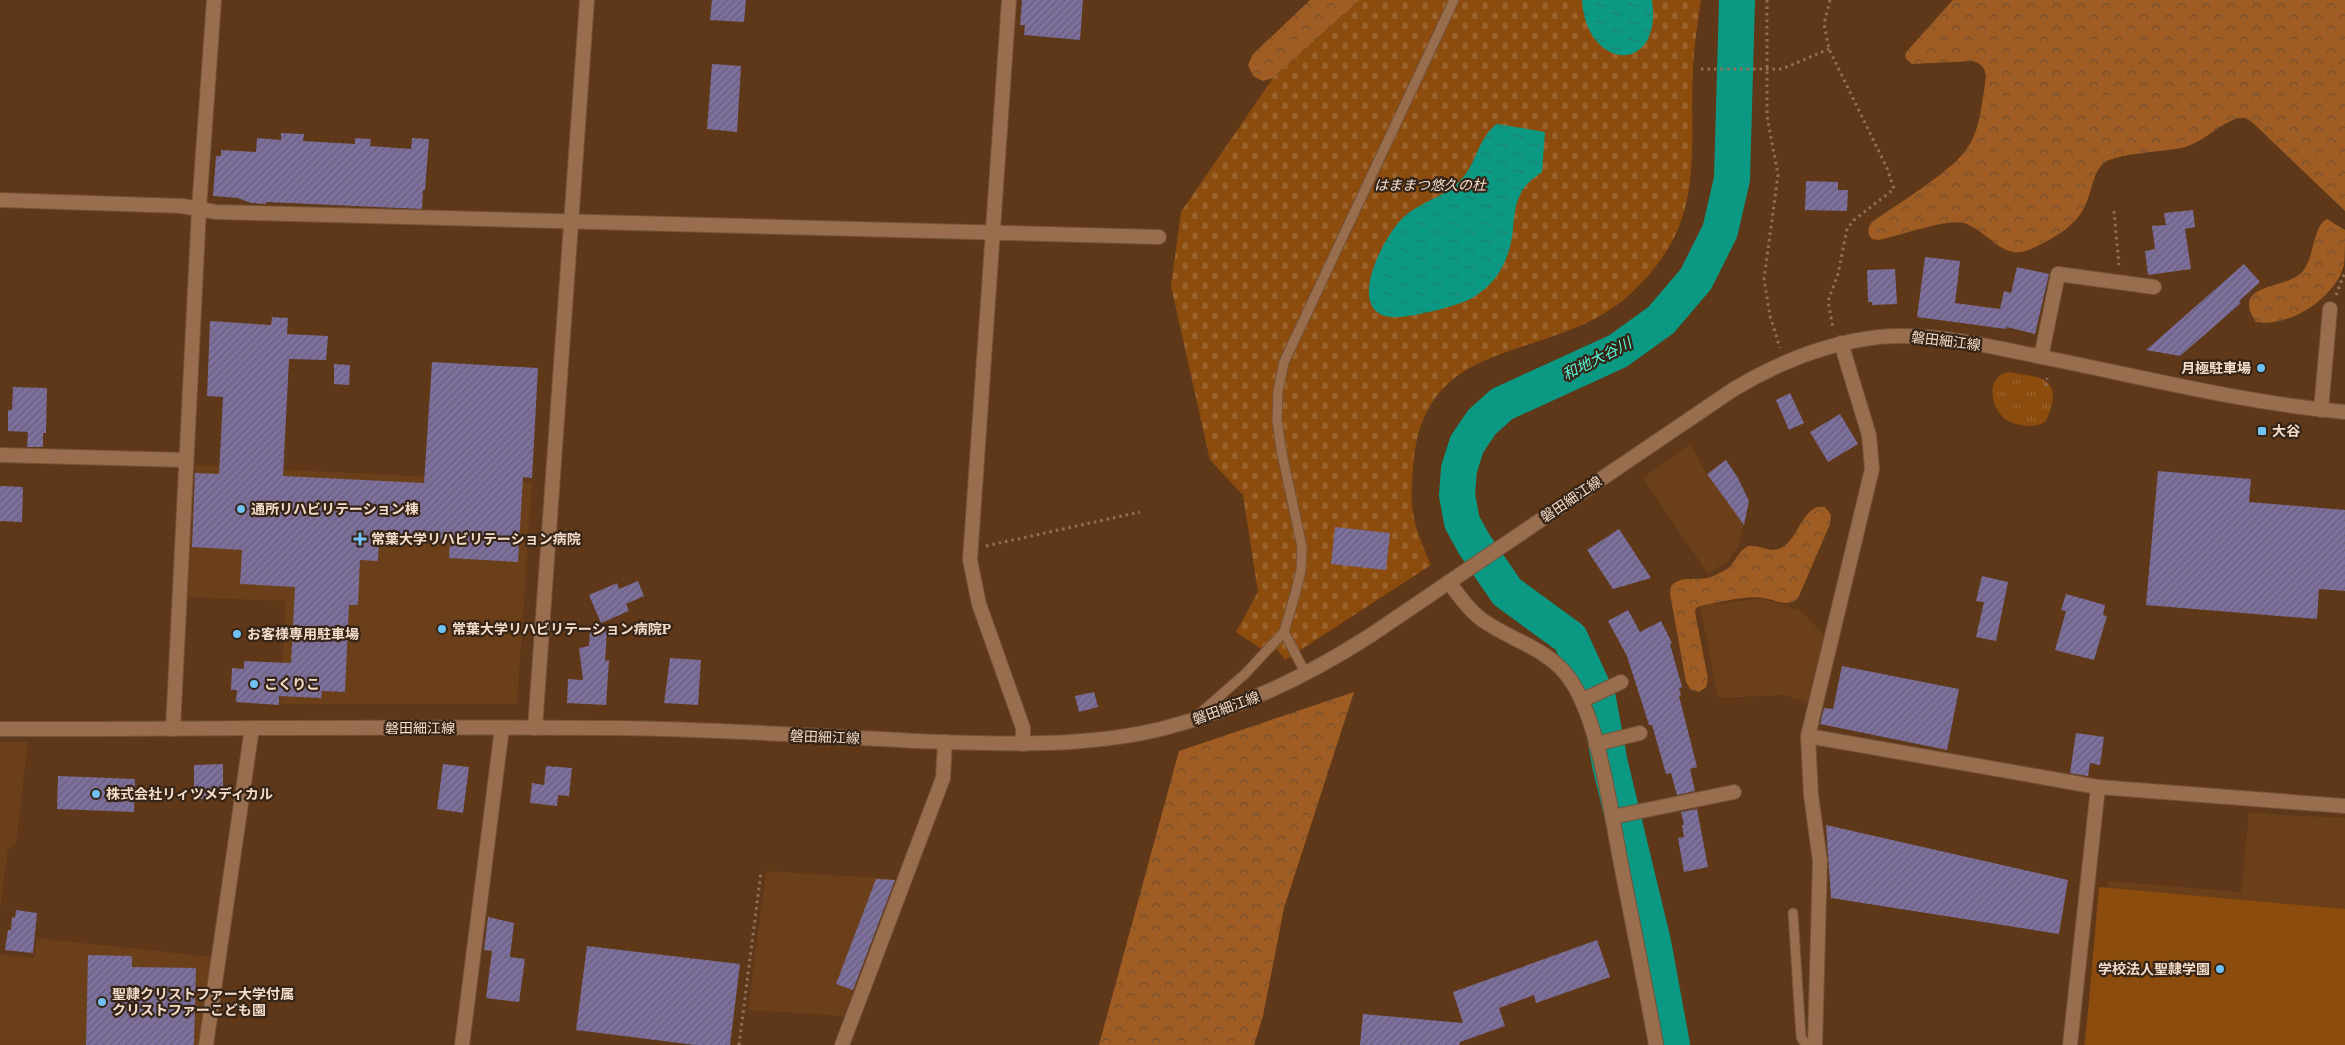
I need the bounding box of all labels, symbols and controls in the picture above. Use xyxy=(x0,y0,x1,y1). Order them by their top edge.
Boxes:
park label: はままつ悠久の杜 xyxy=(1374,176,1487,194)
street label: 磐田細江線 xyxy=(1910,328,1982,354)
water label: 和地大谷川 xyxy=(1559,332,1636,384)
place label: 月極駐車場 xyxy=(2181,359,2251,377)
marker: 月極駐車場 xyxy=(2255,362,2267,374)
place label: 大谷 xyxy=(2272,422,2301,440)
marker: 大谷 xyxy=(2256,425,2268,437)
street label: 磐田細江線 xyxy=(1537,472,1605,526)
place label: 通所リハビリテーション棟 xyxy=(251,500,419,518)
marker: 通所リハビリテーション棟 xyxy=(235,503,247,515)
place label: 常葉大学リハビリテーション病院 xyxy=(371,530,581,548)
marker: 常葉大学リハビリテーション病院 xyxy=(353,532,367,546)
place label: 常葉大学リハビリテーション病院P xyxy=(452,620,672,638)
marker: 常葉大学リハビリテーション病院P xyxy=(436,623,448,635)
place label: お客様専用駐車場 xyxy=(247,625,359,643)
marker: お客様専用駐車場 xyxy=(231,628,243,640)
place label: こくりこ xyxy=(264,675,320,693)
marker: こくりこ xyxy=(248,678,260,690)
street label: 磐田細江線 xyxy=(1190,688,1262,728)
street label: 磐田細江線 xyxy=(385,719,455,737)
street label: 磐田細江線 xyxy=(790,727,860,747)
place label: 株式会社リィツメディカル xyxy=(106,785,273,803)
marker: 株式会社リィツメディカル xyxy=(90,788,102,800)
place label: 学校法人聖隷学園 xyxy=(2098,960,2210,978)
marker: 学校法人聖隷学園 xyxy=(2214,963,2226,975)
place label: 聖隷クリストファー大学付属 クリストファーこども園 xyxy=(112,985,294,1019)
marker: 聖隷クリストファー大学付属 クリストファーこども園 xyxy=(96,996,108,1008)

